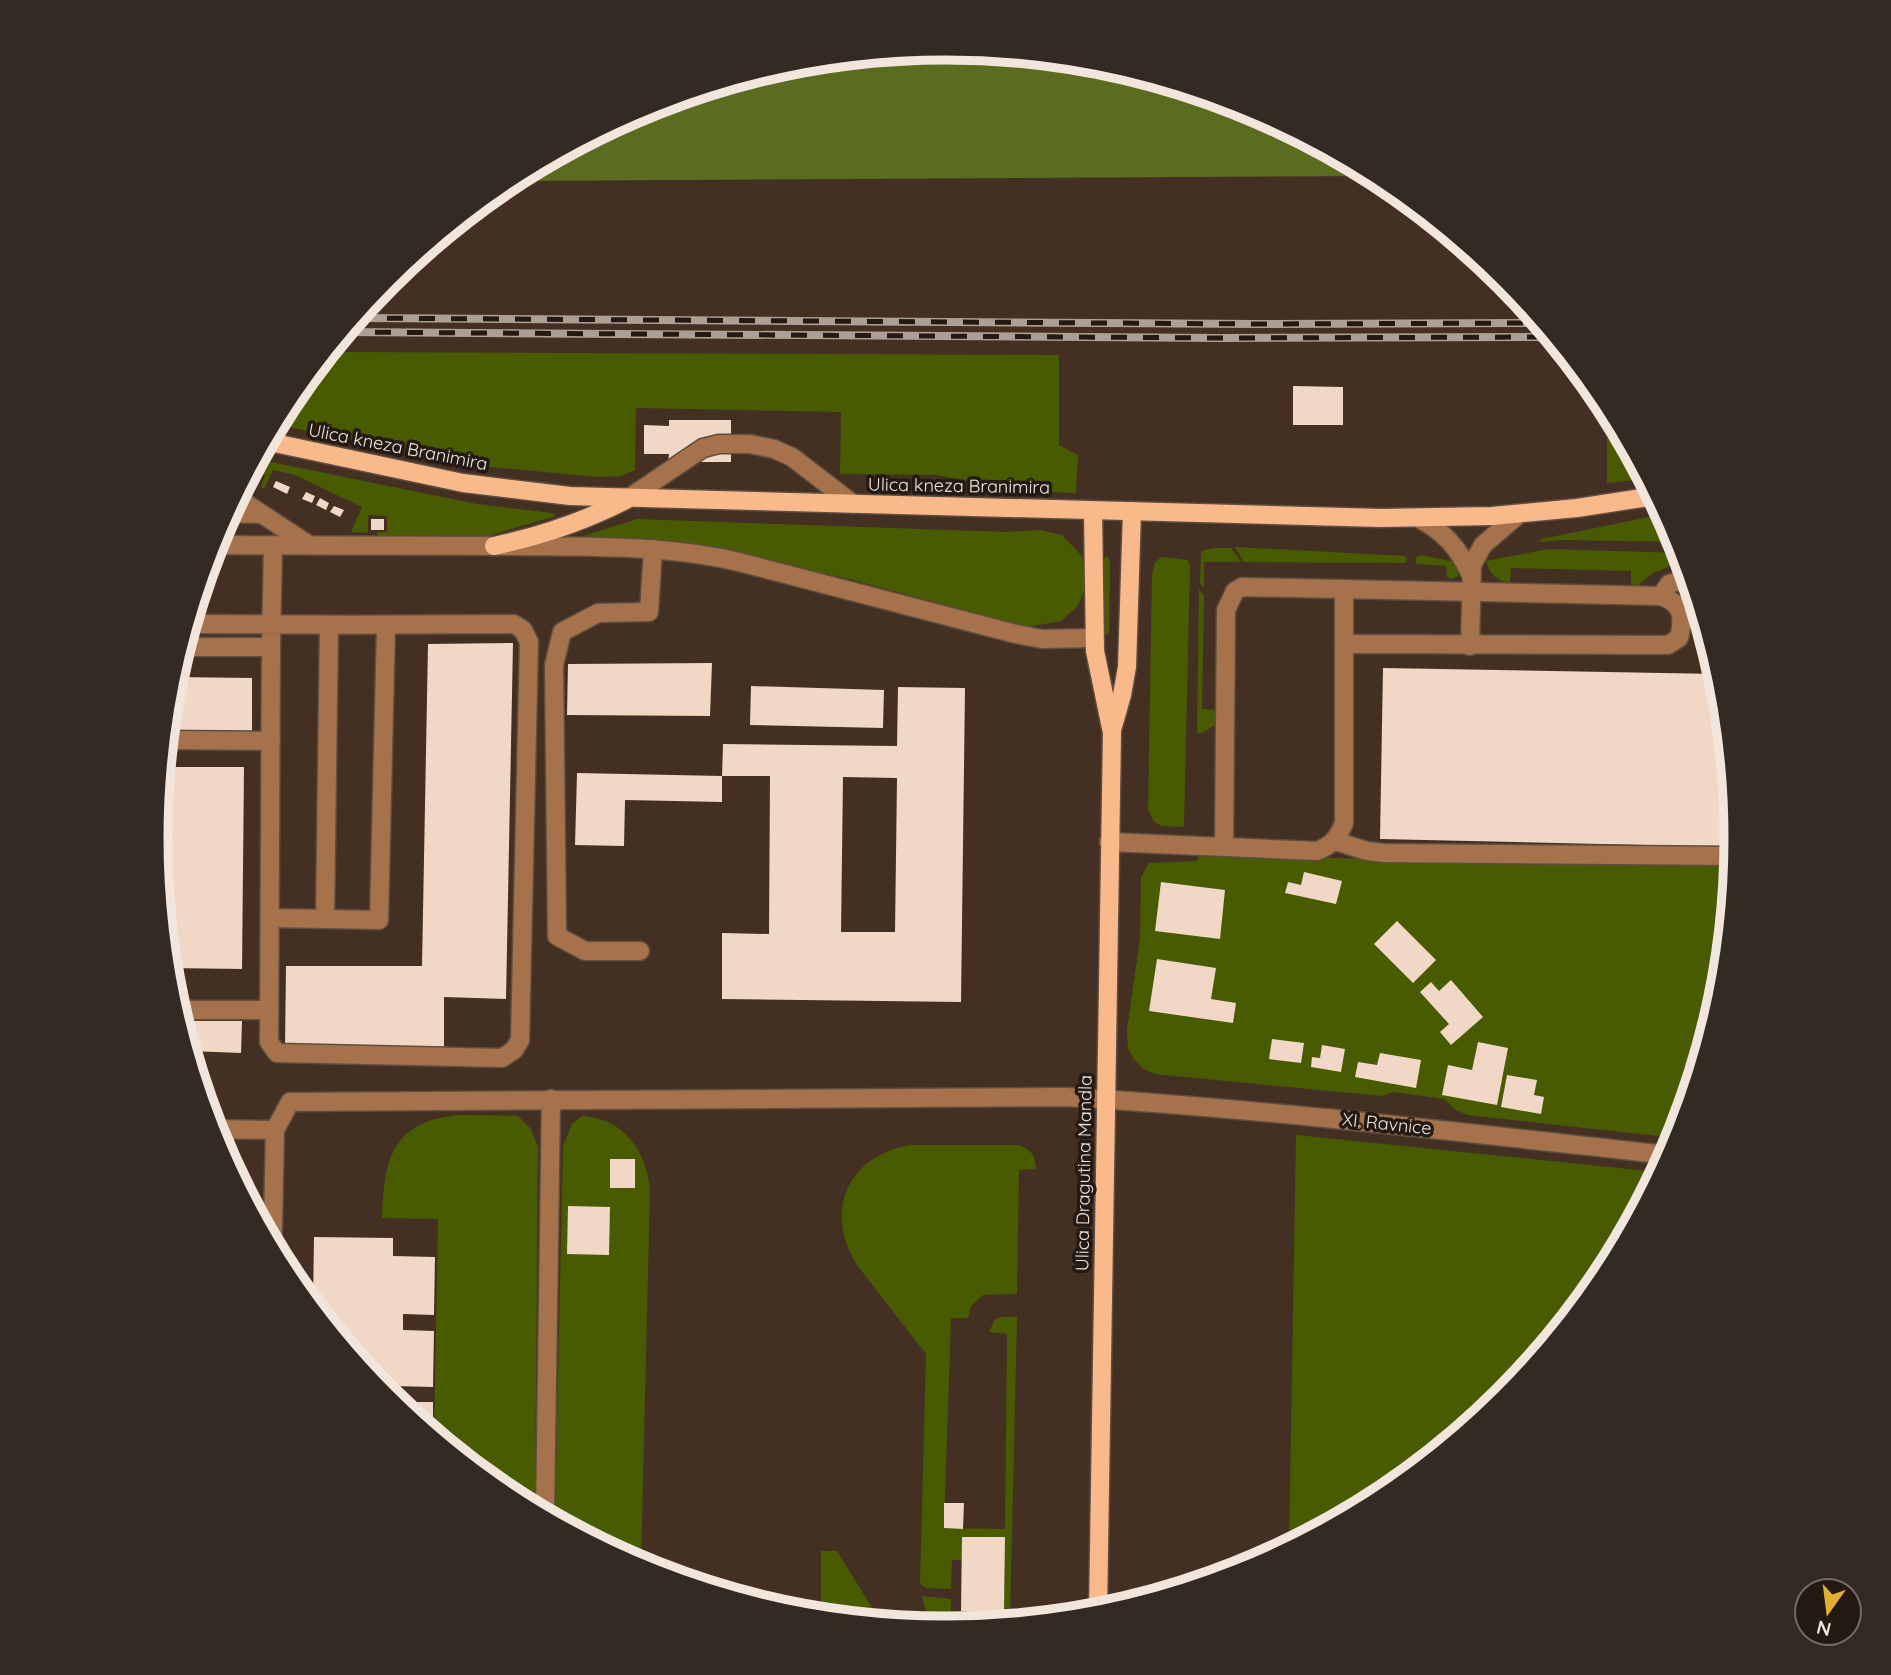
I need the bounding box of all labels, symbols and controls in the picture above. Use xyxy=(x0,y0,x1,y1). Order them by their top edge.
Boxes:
street label: Ulica kneza Branimira xyxy=(307,418,490,475)
street label: Ulica kneza Branimira xyxy=(868,472,1050,499)
street label: Ulica Dragutina Mandla xyxy=(1070,1075,1097,1271)
street label: XI. Ravnice xyxy=(1341,1107,1433,1140)
north arrow xyxy=(1793,1577,1863,1647)
text: N xyxy=(1814,1615,1834,1642)

